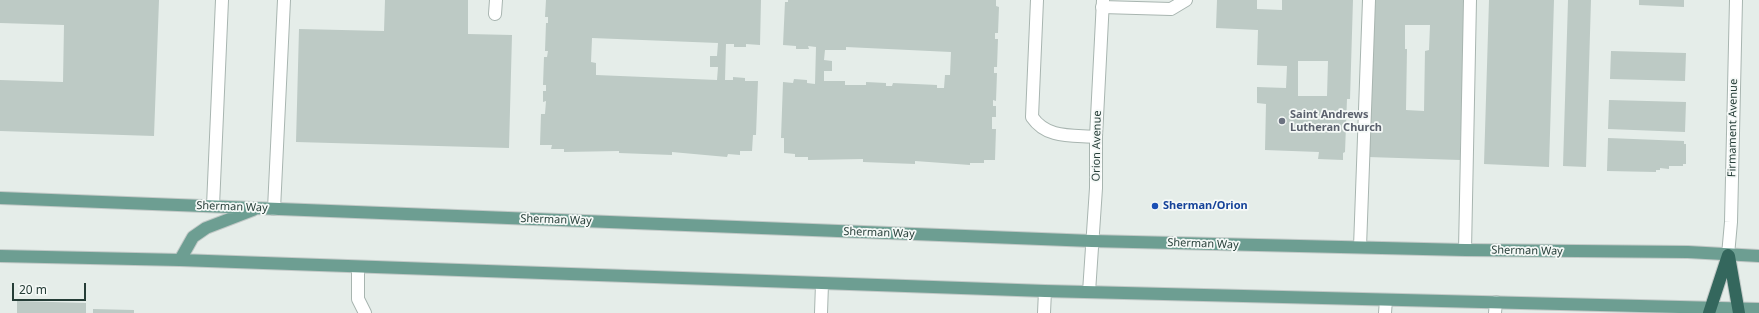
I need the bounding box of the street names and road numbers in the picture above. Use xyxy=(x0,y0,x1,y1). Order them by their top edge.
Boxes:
street label: Firmament Avenue xyxy=(1726,79,1740,177)
street label: Orion Avenue xyxy=(1090,110,1104,182)
street label: Sherman Way xyxy=(196,199,268,215)
street label: Sherman Way xyxy=(520,212,592,228)
street label: Sherman Way xyxy=(843,225,915,241)
street label: Sherman Way xyxy=(1167,236,1239,252)
street label: Sherman Way xyxy=(1491,244,1563,258)

